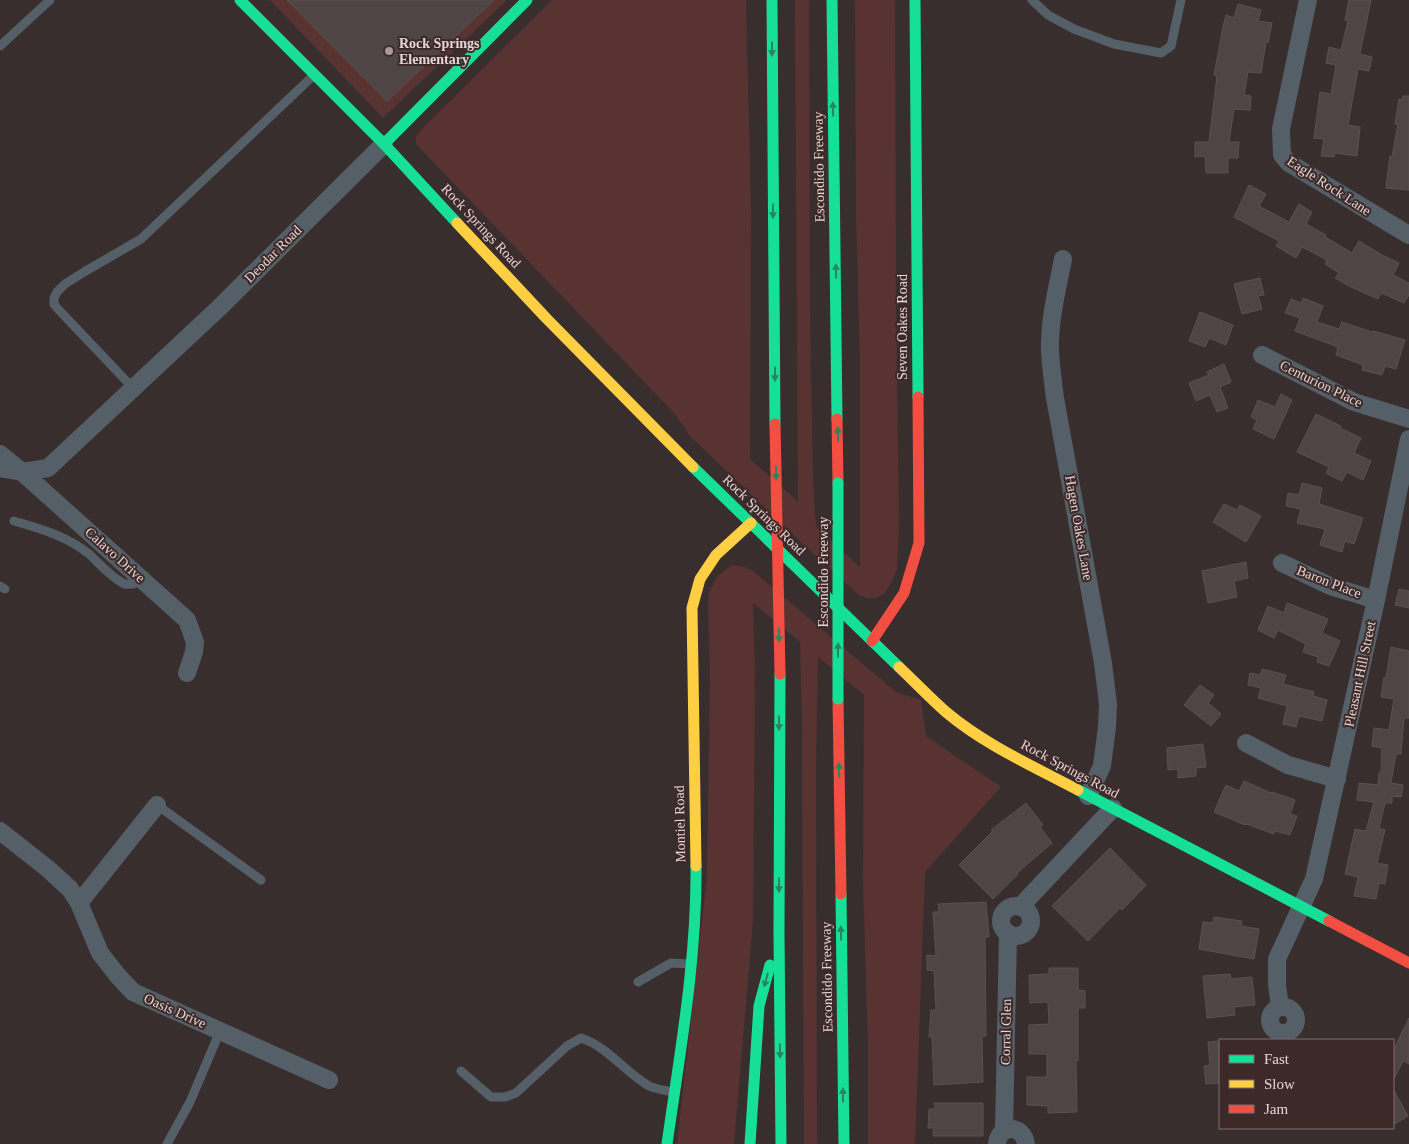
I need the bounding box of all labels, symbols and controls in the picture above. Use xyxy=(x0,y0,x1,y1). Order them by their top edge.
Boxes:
place label: Rock Springs Elementary xyxy=(399,36,480,67)
one-way arrow xyxy=(768,41,776,57)
marker: Rock Springs Elementary xyxy=(383,45,395,57)
one-way arrow xyxy=(829,101,837,117)
street label: Escondido Freeway xyxy=(811,111,827,223)
street label: Eagle Rock Lane xyxy=(1284,153,1374,219)
street label: Rock Springs Road xyxy=(438,181,524,271)
one-way arrow xyxy=(769,203,777,219)
street label: Deodar Road xyxy=(241,222,305,286)
one-way arrow xyxy=(831,263,839,279)
street label: Seven Oakes Road xyxy=(895,274,910,380)
street label: Centurion Place xyxy=(1277,358,1365,410)
one-way arrow xyxy=(771,366,779,382)
one-way arrow xyxy=(834,426,842,442)
one-way arrow xyxy=(772,465,780,481)
street label: Rock Springs Road xyxy=(720,472,808,558)
street label: Hagen Oakes Lane xyxy=(1062,474,1096,582)
street label: Escondido Freeway xyxy=(816,517,831,627)
street label: Calavo Drive xyxy=(82,524,148,586)
street label: Baron Place xyxy=(1295,563,1363,601)
street label: Pleasant Hill Street xyxy=(1341,619,1379,728)
one-way arrow xyxy=(775,628,783,644)
one-way arrow xyxy=(834,642,842,658)
one-way arrow xyxy=(775,715,783,731)
street label: Rock Springs Road xyxy=(1018,737,1122,801)
one-way arrow xyxy=(835,762,843,778)
street label: Montiel Road xyxy=(672,785,688,863)
one-way arrow xyxy=(775,878,783,894)
street label: Escondido Freeway xyxy=(819,921,835,1033)
one-way arrow xyxy=(837,925,845,941)
one-way arrow xyxy=(762,972,770,987)
street label: Oasis Drive xyxy=(142,991,208,1031)
street label: Corral Glen xyxy=(998,999,1014,1065)
legend xyxy=(1219,1039,1394,1129)
one-way arrow xyxy=(776,1044,784,1060)
text: Fast xyxy=(1264,1051,1290,1067)
text: Slow xyxy=(1264,1076,1295,1092)
one-way arrow xyxy=(839,1087,847,1103)
text: Jam xyxy=(1264,1101,1288,1117)

